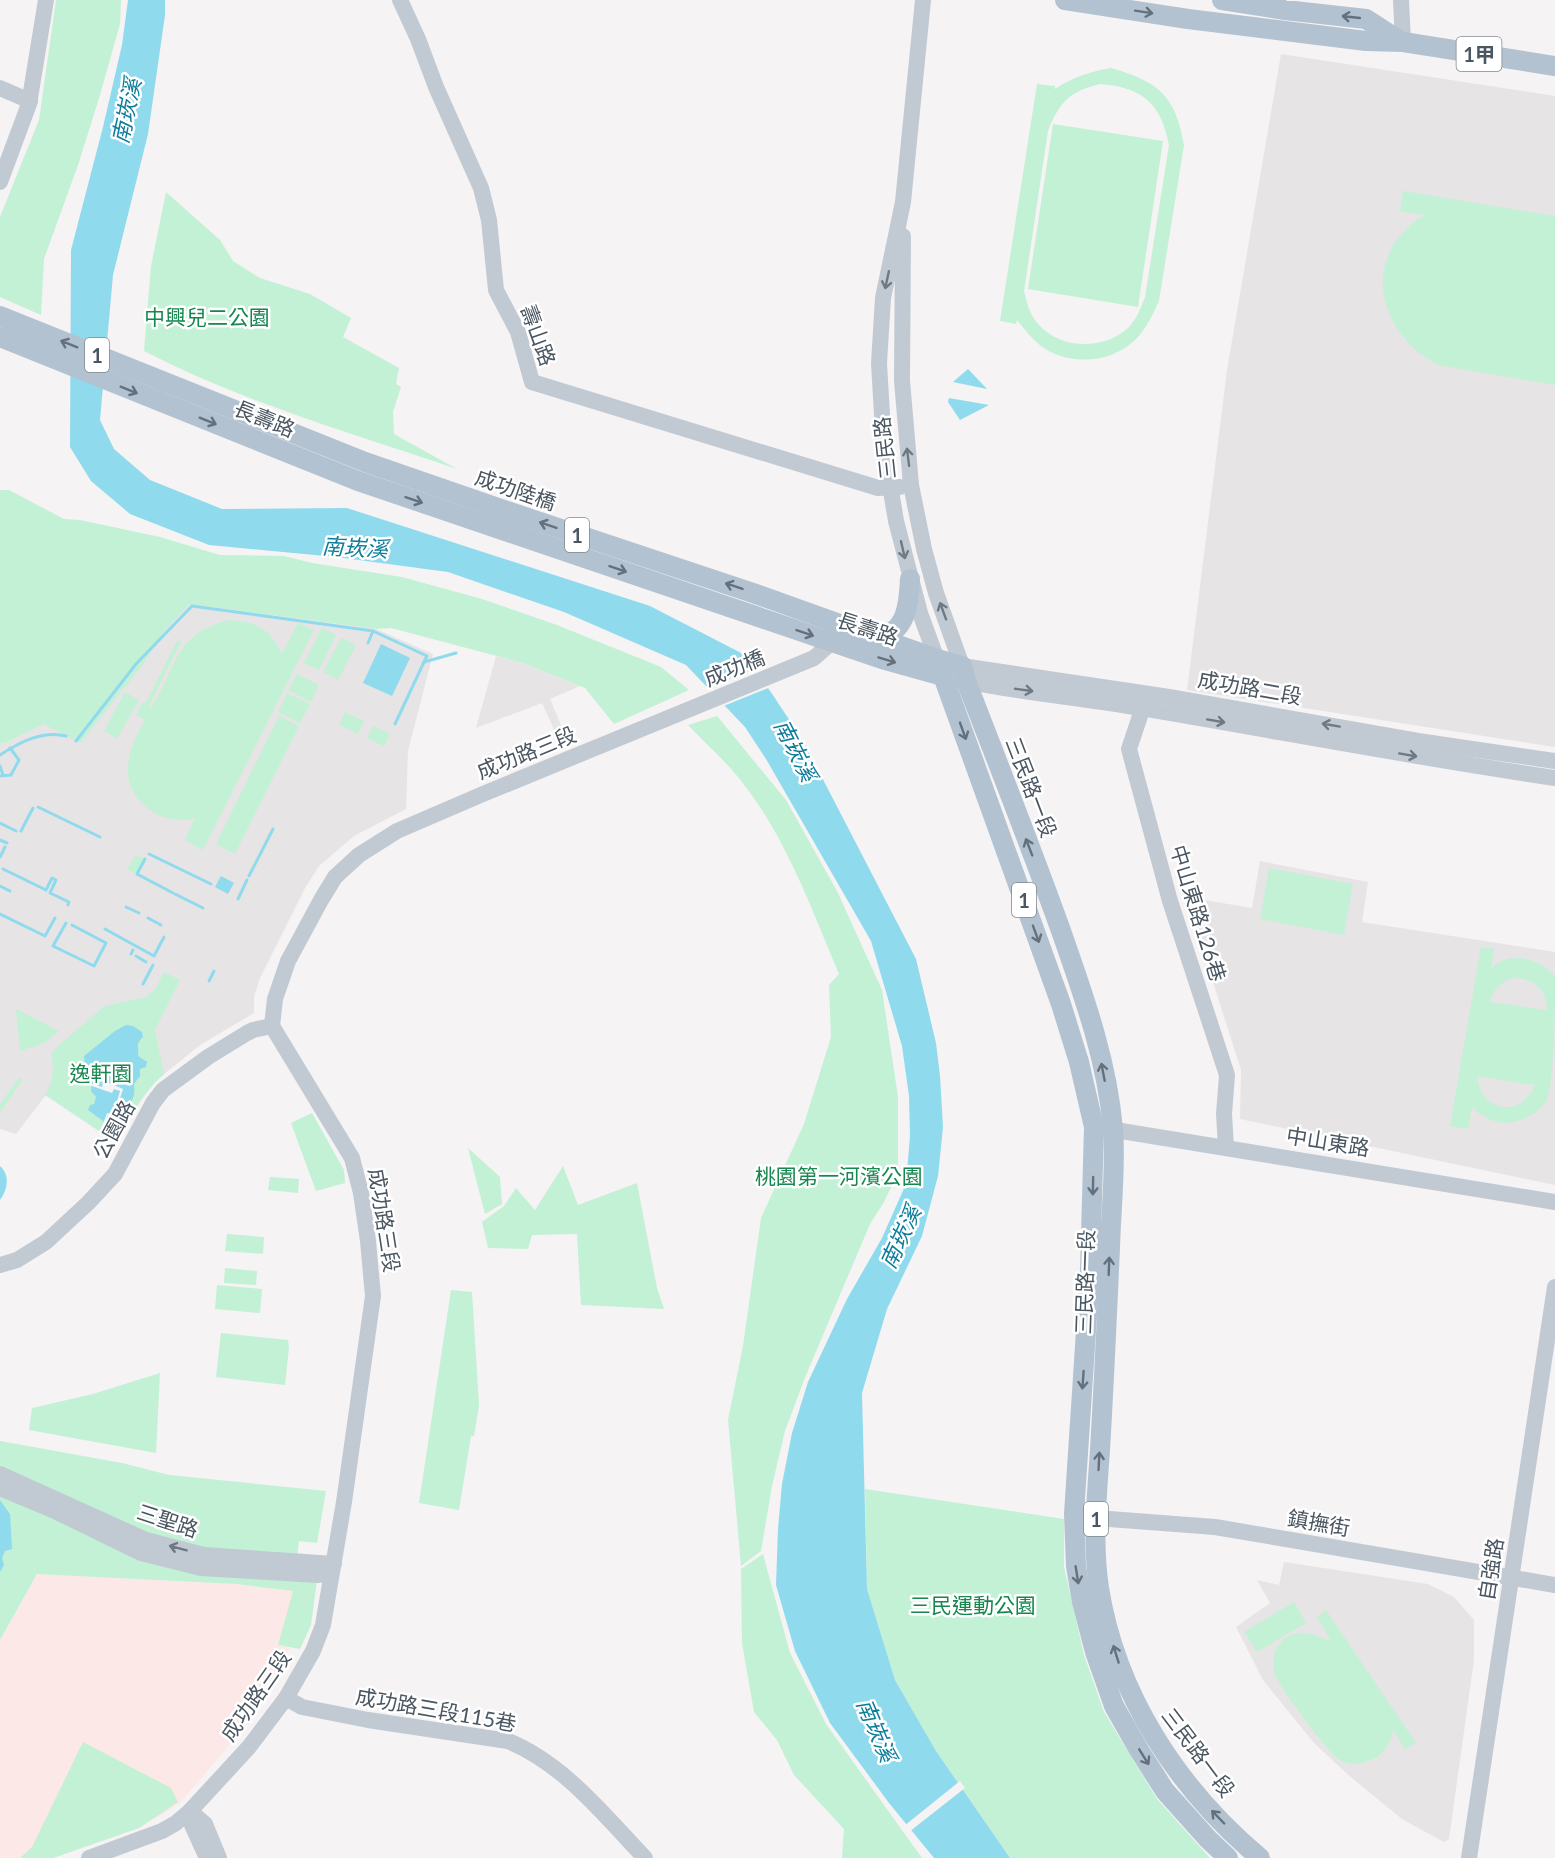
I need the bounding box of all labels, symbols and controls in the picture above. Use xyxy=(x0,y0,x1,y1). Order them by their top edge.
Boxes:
one-way arrow xyxy=(1134,7,1153,18)
one-way arrow xyxy=(1341,12,1361,23)
road number: 1甲 xyxy=(1456,37,1502,71)
water label: 南崁溪 xyxy=(106,73,147,146)
one-way arrow xyxy=(881,269,892,289)
street label: 壽山路 xyxy=(516,301,562,369)
park label: 中興兒二公園 xyxy=(144,304,270,329)
one-way arrow xyxy=(60,338,78,349)
road number: 1 xyxy=(85,338,109,372)
one-way arrow xyxy=(120,385,138,396)
street label: 長壽路 xyxy=(231,395,299,441)
street label: 三民路 xyxy=(868,415,900,481)
one-way arrow xyxy=(199,416,217,427)
one-way arrow xyxy=(902,447,913,467)
street label: 成功陸橋 xyxy=(472,464,560,514)
one-way arrow xyxy=(404,496,423,507)
road number: 1 xyxy=(565,518,589,552)
one-way arrow xyxy=(539,519,558,530)
water label: 南崁溪 xyxy=(321,532,392,562)
one-way arrow xyxy=(898,539,909,559)
one-way arrow xyxy=(608,565,627,576)
one-way arrow xyxy=(725,580,744,591)
one-way arrow xyxy=(936,602,947,621)
street label: 長壽路 xyxy=(834,606,902,650)
one-way arrow xyxy=(796,628,815,639)
street label: 成功橋 xyxy=(700,644,768,690)
one-way arrow xyxy=(877,655,896,666)
street label: 成功路二段 xyxy=(1196,666,1304,708)
one-way arrow xyxy=(1013,684,1033,695)
water label: 南崁溪 xyxy=(769,714,824,788)
one-way arrow xyxy=(1206,716,1225,727)
one-way arrow xyxy=(1322,720,1342,731)
street label: 成功路三段 xyxy=(473,721,579,783)
one-way arrow xyxy=(959,721,970,740)
street label: 三民路一段 xyxy=(1002,734,1062,840)
one-way arrow xyxy=(1398,750,1417,761)
one-way arrow xyxy=(1023,838,1034,857)
street label: 中山東路126巷 xyxy=(1166,842,1232,984)
road number: 1 xyxy=(1012,883,1036,917)
one-way arrow xyxy=(1031,924,1042,943)
park label: 逸軒園 xyxy=(70,1060,133,1085)
one-way arrow xyxy=(1097,1062,1108,1082)
street label: 公園路 xyxy=(87,1095,139,1163)
street label: 中山東路 xyxy=(1285,1122,1371,1160)
park label: 桃園第一河濱公園 xyxy=(755,1163,923,1188)
street label: 成功路三段 xyxy=(364,1166,406,1274)
one-way arrow xyxy=(1088,1175,1099,1195)
water label: 南崁溪 xyxy=(874,1199,927,1273)
street label: 三民路一段 xyxy=(1070,1229,1098,1335)
one-way arrow xyxy=(1103,1257,1115,1277)
one-way arrow xyxy=(1077,1370,1088,1390)
one-way arrow xyxy=(1094,1451,1105,1471)
street label: 三聖路 xyxy=(134,1498,202,1542)
road number: 1 xyxy=(1084,1502,1108,1536)
street label: 鎮撫街 xyxy=(1286,1504,1352,1540)
street label: 自強路 xyxy=(1473,1536,1507,1602)
one-way arrow xyxy=(169,1542,188,1554)
one-way arrow xyxy=(1072,1565,1083,1584)
park label: 三民運動公園 xyxy=(910,1592,1036,1617)
street label: 成功路三段 xyxy=(215,1645,295,1745)
one-way arrow xyxy=(1110,1645,1121,1664)
street label: 成功路三段115巷 xyxy=(354,1683,518,1735)
water label: 南崁溪 xyxy=(852,1694,903,1768)
street label: 三民路一段 xyxy=(1157,1703,1241,1801)
one-way arrow xyxy=(1138,1748,1150,1765)
one-way arrow xyxy=(1211,1810,1226,1825)

